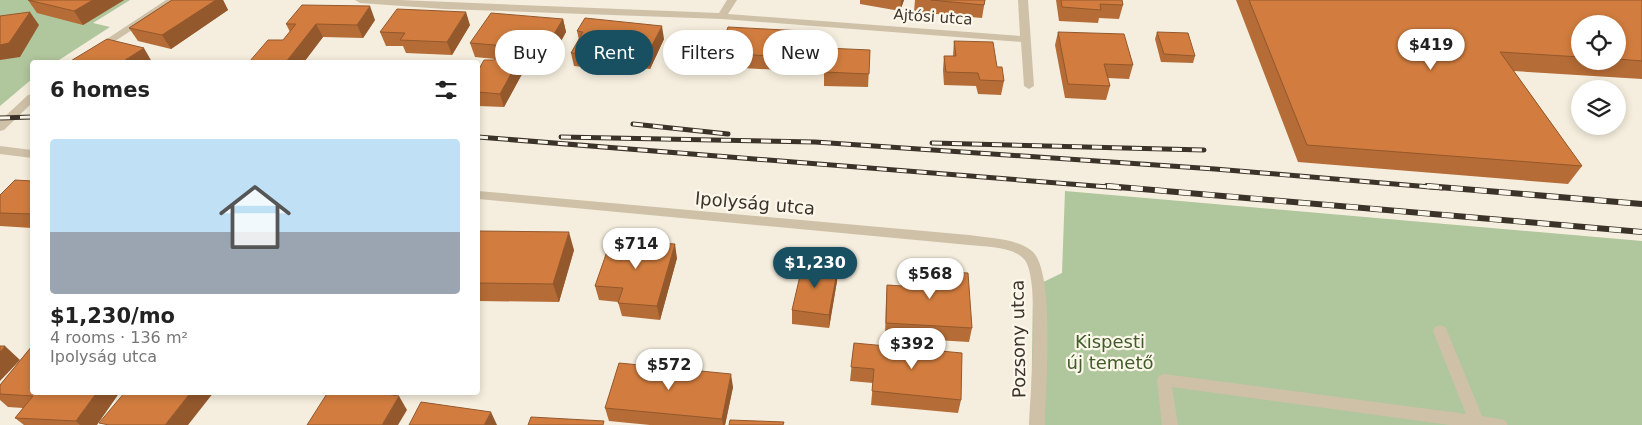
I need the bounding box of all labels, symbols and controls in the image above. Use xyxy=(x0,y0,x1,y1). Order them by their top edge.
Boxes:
street label: Ajtósi utca xyxy=(893,5,973,29)
map controls xyxy=(1571,15,1626,135)
button: locate xyxy=(1571,15,1626,70)
pin: $419 xyxy=(1401,28,1461,71)
chip: Buy xyxy=(495,30,565,75)
chip: Rent xyxy=(575,30,653,75)
chip: Filters xyxy=(663,30,753,75)
chip: New xyxy=(763,30,838,75)
text: $419 xyxy=(1409,35,1453,54)
icon: filters xyxy=(432,76,460,104)
text: 6 homes xyxy=(50,78,150,102)
button: layers xyxy=(1571,80,1626,135)
icon: home xyxy=(210,172,300,262)
street label: Ipolyság utca xyxy=(694,187,816,219)
pin: $714 xyxy=(606,228,666,270)
text: $714 xyxy=(614,234,658,253)
pin: $1,230 xyxy=(774,246,856,289)
text: $1,230 xyxy=(784,253,846,272)
pin: $568 xyxy=(900,258,960,300)
text: $568 xyxy=(908,264,952,283)
street label: Pozsony utca xyxy=(1006,280,1030,398)
text: $1,230/mo xyxy=(50,304,175,328)
text: 4 rooms · 136 m² xyxy=(50,328,188,347)
pin: $392 xyxy=(882,328,942,370)
park label: Kispesti új temető xyxy=(1067,331,1153,373)
text: $392 xyxy=(890,334,934,353)
text: Ipolyság utca xyxy=(50,347,157,366)
pin: $572 xyxy=(639,348,699,391)
text: $572 xyxy=(647,355,691,374)

